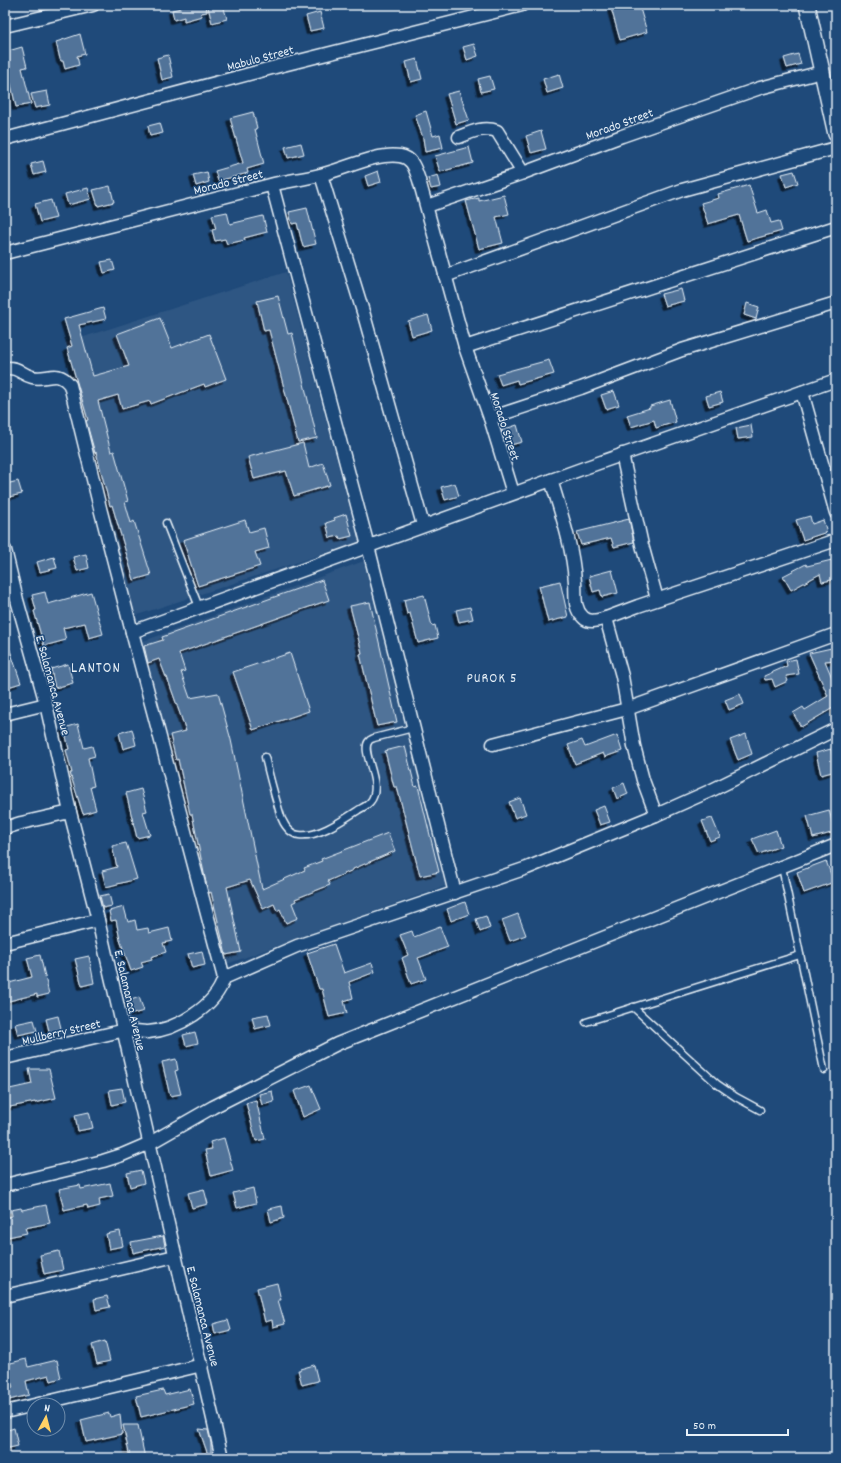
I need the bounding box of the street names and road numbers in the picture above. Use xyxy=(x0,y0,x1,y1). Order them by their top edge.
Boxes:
street label: Mabulo Street xyxy=(225,41,296,77)
street label: Morado Street xyxy=(583,104,657,146)
street label: Morado Street xyxy=(192,166,265,201)
street label: Morado Street xyxy=(484,390,524,464)
street label: E. Salamanca Avenue xyxy=(29,633,74,738)
street label: E. Salamanca Avenue xyxy=(108,948,149,1053)
street label: Mullberry Street xyxy=(20,1015,103,1052)
street label: E. Salamanca Avenue xyxy=(180,1264,223,1369)

